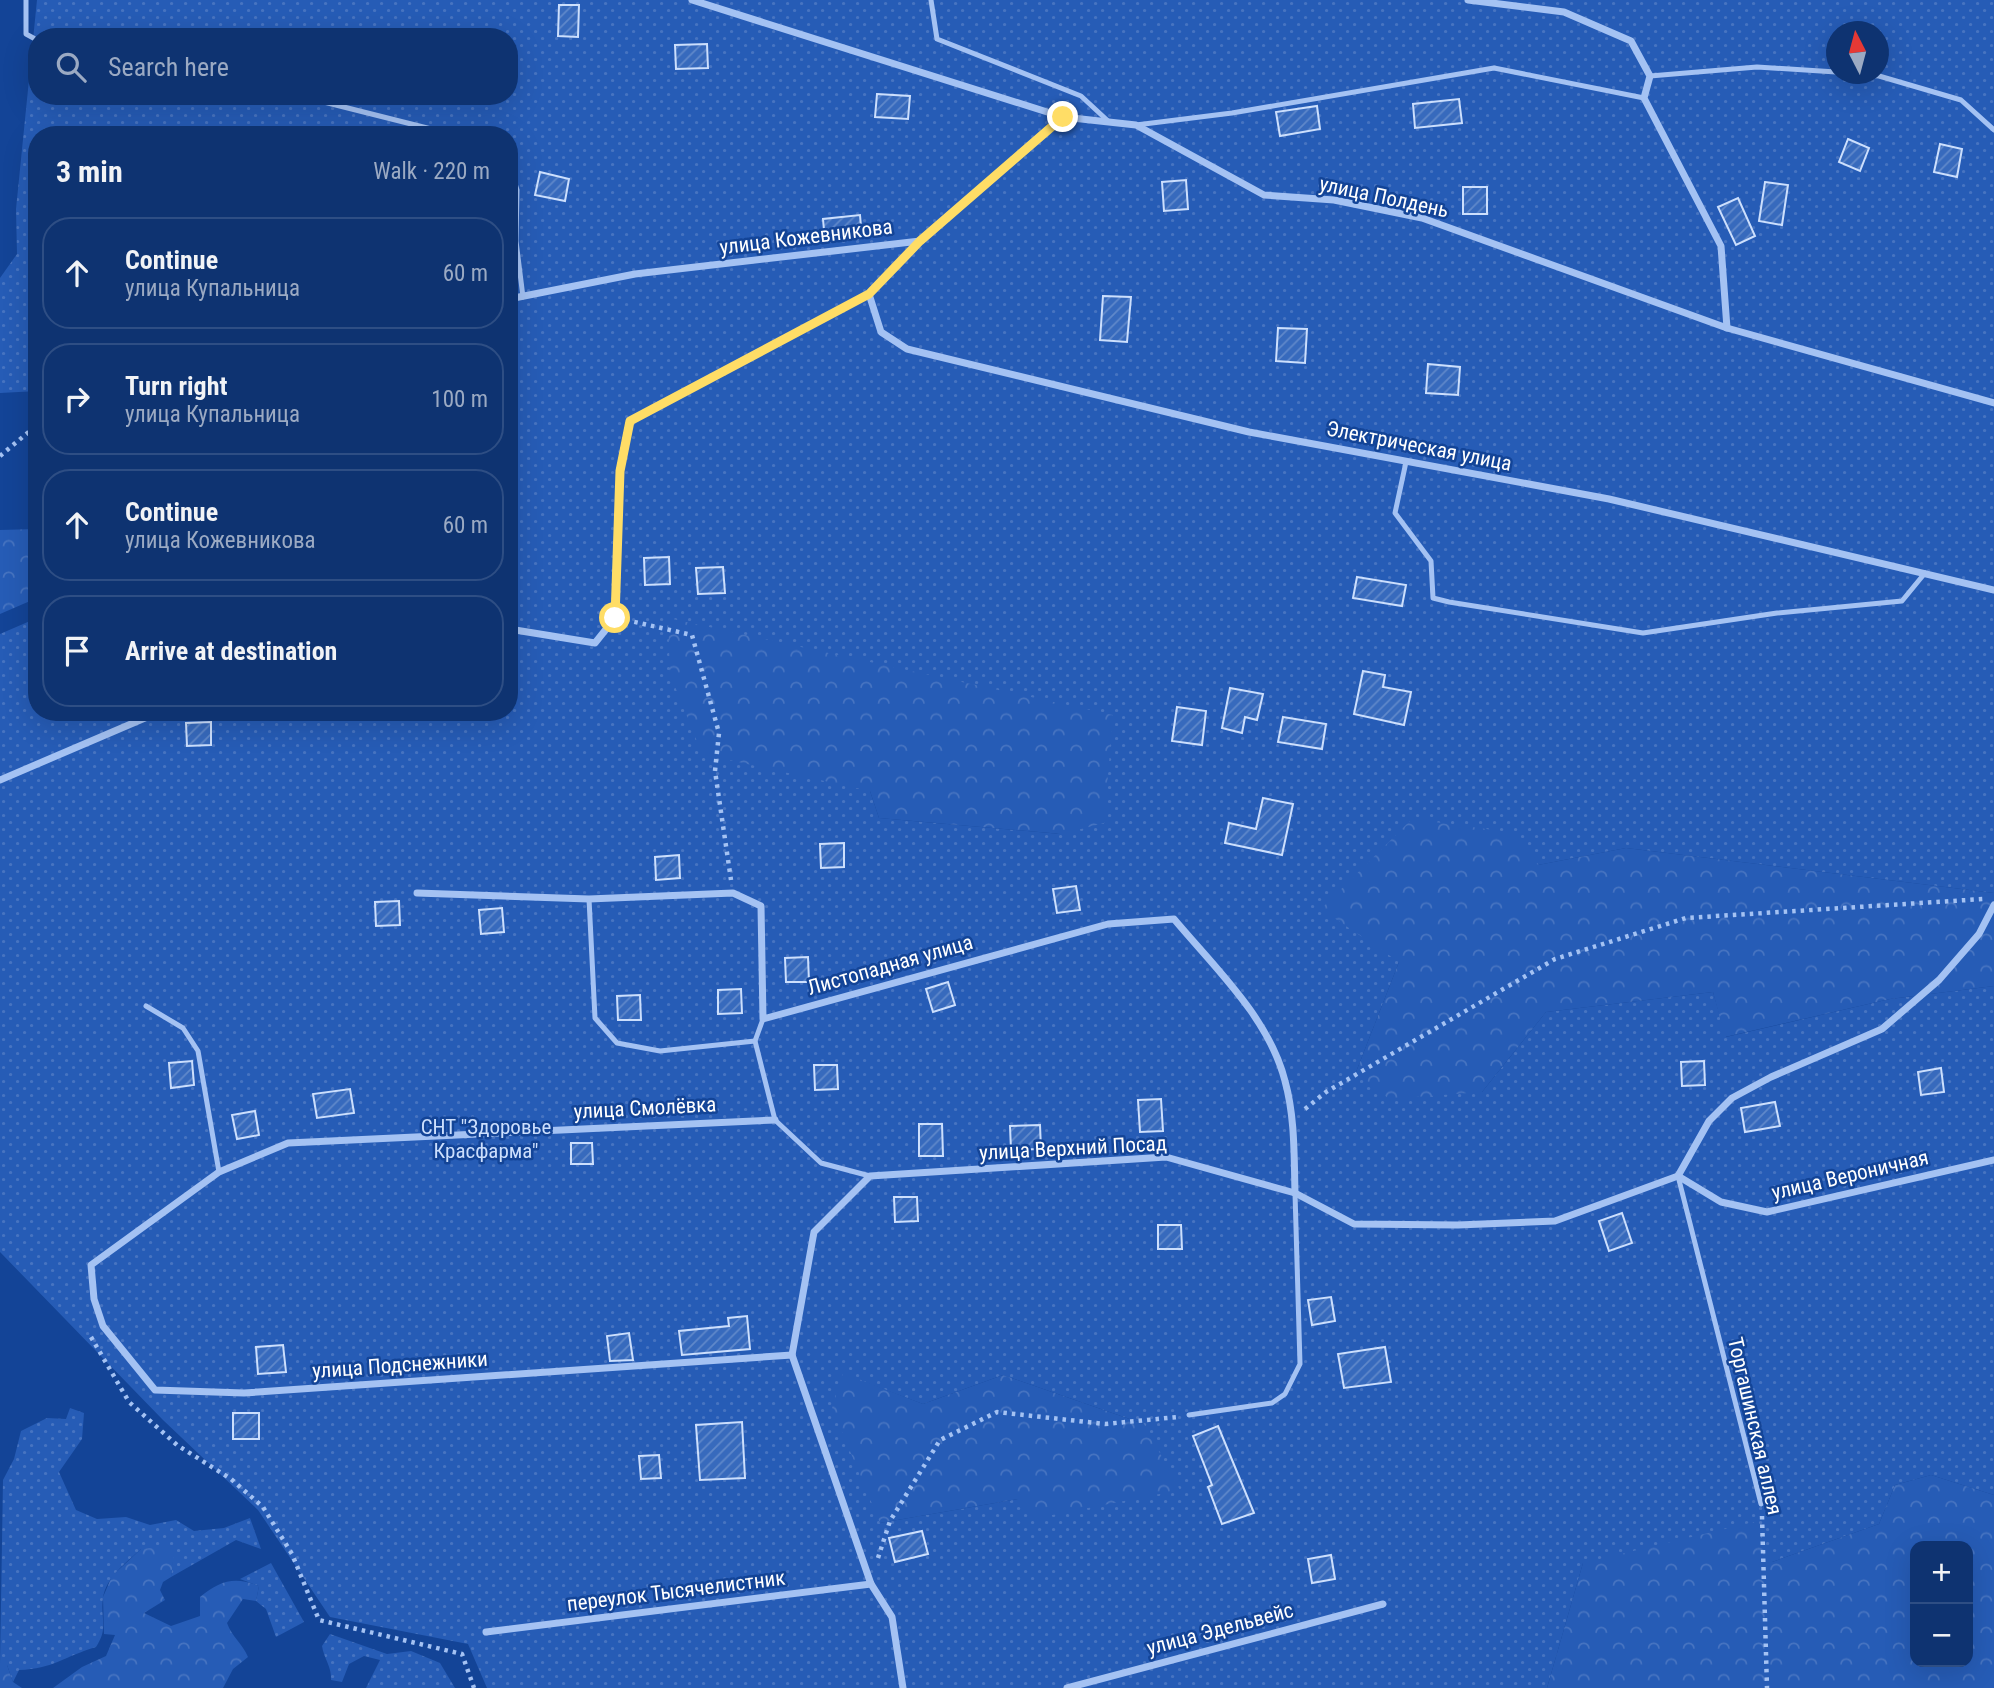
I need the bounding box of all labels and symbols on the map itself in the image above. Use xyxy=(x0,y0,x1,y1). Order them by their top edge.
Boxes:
north arrow xyxy=(1826,21,1889,84)
route end xyxy=(1047,101,1078,132)
street label: улица Полдень xyxy=(1317,172,1451,222)
street label: улица Кожевникова xyxy=(718,214,894,260)
street label: Электрическая улица xyxy=(1324,416,1514,476)
route start xyxy=(599,602,630,633)
street label: Листопадная улица xyxy=(805,930,975,1000)
street label: улица Смолёвка xyxy=(573,1092,717,1124)
park label: СНТ "Здоровье Красфарма" xyxy=(421,1115,552,1163)
street label: улица Верхний Посад xyxy=(979,1131,1167,1165)
street label: улица Вероничная xyxy=(1769,1145,1931,1205)
street label: Торгашинская аллея xyxy=(1723,1335,1787,1517)
street label: улица Подснежники xyxy=(311,1347,489,1383)
street label: переулок Тысячелистник xyxy=(565,1566,787,1616)
street label: улица Эдельвейс xyxy=(1144,1598,1296,1660)

